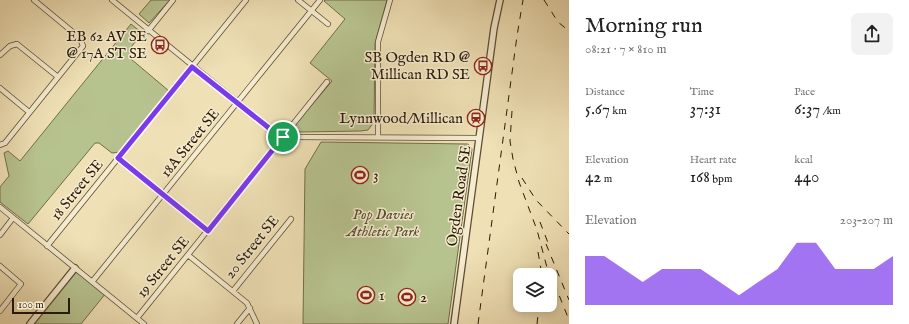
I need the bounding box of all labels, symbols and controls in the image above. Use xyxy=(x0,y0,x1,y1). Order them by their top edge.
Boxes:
text: Morning run xyxy=(585,12,703,40)
button: share xyxy=(851,13,893,55)
place label: EB 62 AV SE @ 17A ST SE xyxy=(66,27,147,63)
bus stop icon: EB 62 AV SE @ 17A ST SE xyxy=(150,35,170,55)
text: 08:21 · 7 × 810 m xyxy=(585,41,667,58)
place label: SB Ogden RD @ Millican RD SE xyxy=(365,48,470,84)
bus stop icon: SB Ogden RD @ Millican RD SE xyxy=(473,56,493,76)
text: Distance xyxy=(585,85,625,99)
text: Time xyxy=(690,85,714,99)
text: Pace xyxy=(794,85,815,99)
text: 5.67 xyxy=(585,99,610,120)
text: 37:31 xyxy=(690,99,721,120)
text: 6:37 xyxy=(794,99,820,120)
text: km xyxy=(610,104,627,118)
text: /km xyxy=(820,104,841,118)
street label: 18A Street SE xyxy=(156,105,224,181)
station icon: Lynnwood/Millican xyxy=(466,108,486,128)
place label: Lynnwood/Millican xyxy=(339,109,463,128)
pin xyxy=(266,120,300,154)
icon: arrive xyxy=(272,126,294,148)
street label: Ogden Road SE xyxy=(443,144,475,248)
text: Elevation xyxy=(585,153,629,167)
text: Heart rate xyxy=(690,153,737,167)
text: kcal xyxy=(794,153,813,167)
street label: 18 Street SE xyxy=(47,156,107,224)
sports icon: 3 xyxy=(350,165,370,185)
place label: 3 xyxy=(373,166,379,185)
text: 42 xyxy=(585,167,601,188)
text: 168 xyxy=(690,167,710,188)
text: 440 xyxy=(794,167,819,188)
text: m xyxy=(601,172,612,186)
text: bpm xyxy=(710,172,733,186)
park label: Pop Davies Athletic Park xyxy=(345,205,419,241)
street label: 20 Street SE xyxy=(221,211,283,283)
text: Elevation xyxy=(585,212,637,229)
text: 203–207 m xyxy=(840,212,893,229)
street label: 19 Street SE xyxy=(132,232,194,302)
map controls xyxy=(513,268,557,312)
button: layers xyxy=(513,268,557,312)
sports icon: 1 xyxy=(356,285,376,305)
place label: 1 xyxy=(379,286,385,305)
sports icon: 2 xyxy=(397,287,417,307)
place label: 2 xyxy=(420,288,427,307)
scale bar xyxy=(12,296,70,315)
text: 100 m xyxy=(18,298,44,312)

